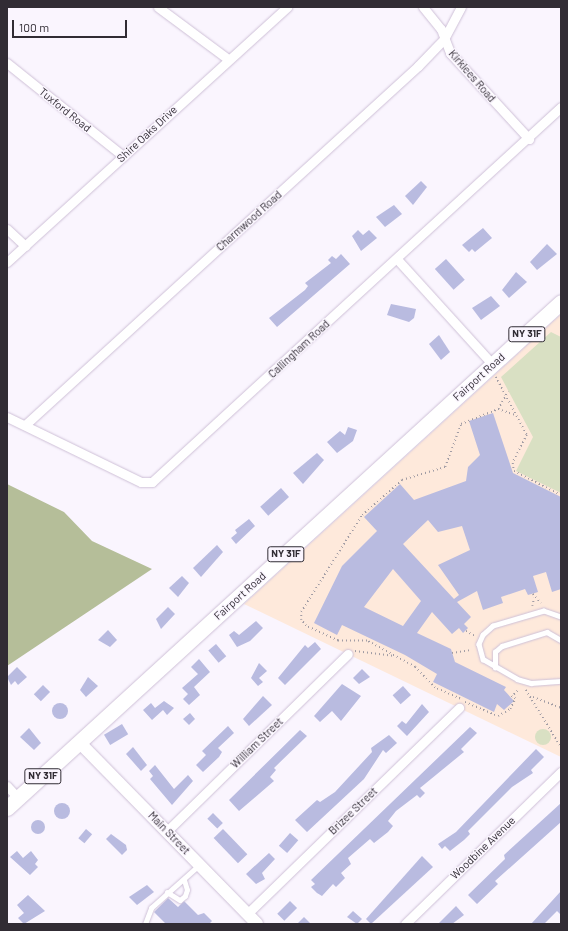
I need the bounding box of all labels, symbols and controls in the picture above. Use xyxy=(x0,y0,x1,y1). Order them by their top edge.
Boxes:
scale bar xyxy=(14,12,129,38)
text: 100 m xyxy=(19,20,49,34)
street label: Kirklees Road xyxy=(446,47,498,105)
street label: Tuxford Road xyxy=(36,85,94,135)
street label: Shire Oaks Drive xyxy=(114,103,180,165)
street label: Charmwood Road xyxy=(214,188,284,254)
street label: Callingham Road xyxy=(266,317,332,381)
road number: NY 31F xyxy=(508,326,546,342)
street label: Fairport Road xyxy=(450,350,508,404)
road number: NY 31F xyxy=(267,546,305,562)
street label: Fairport Road xyxy=(211,569,269,623)
street label: William Street xyxy=(228,715,286,771)
road number: NY 31F xyxy=(24,768,62,784)
street label: Brizee Street xyxy=(326,785,380,837)
street label: Main Street xyxy=(145,809,193,857)
street label: Woodbine Avenue xyxy=(448,814,518,882)

